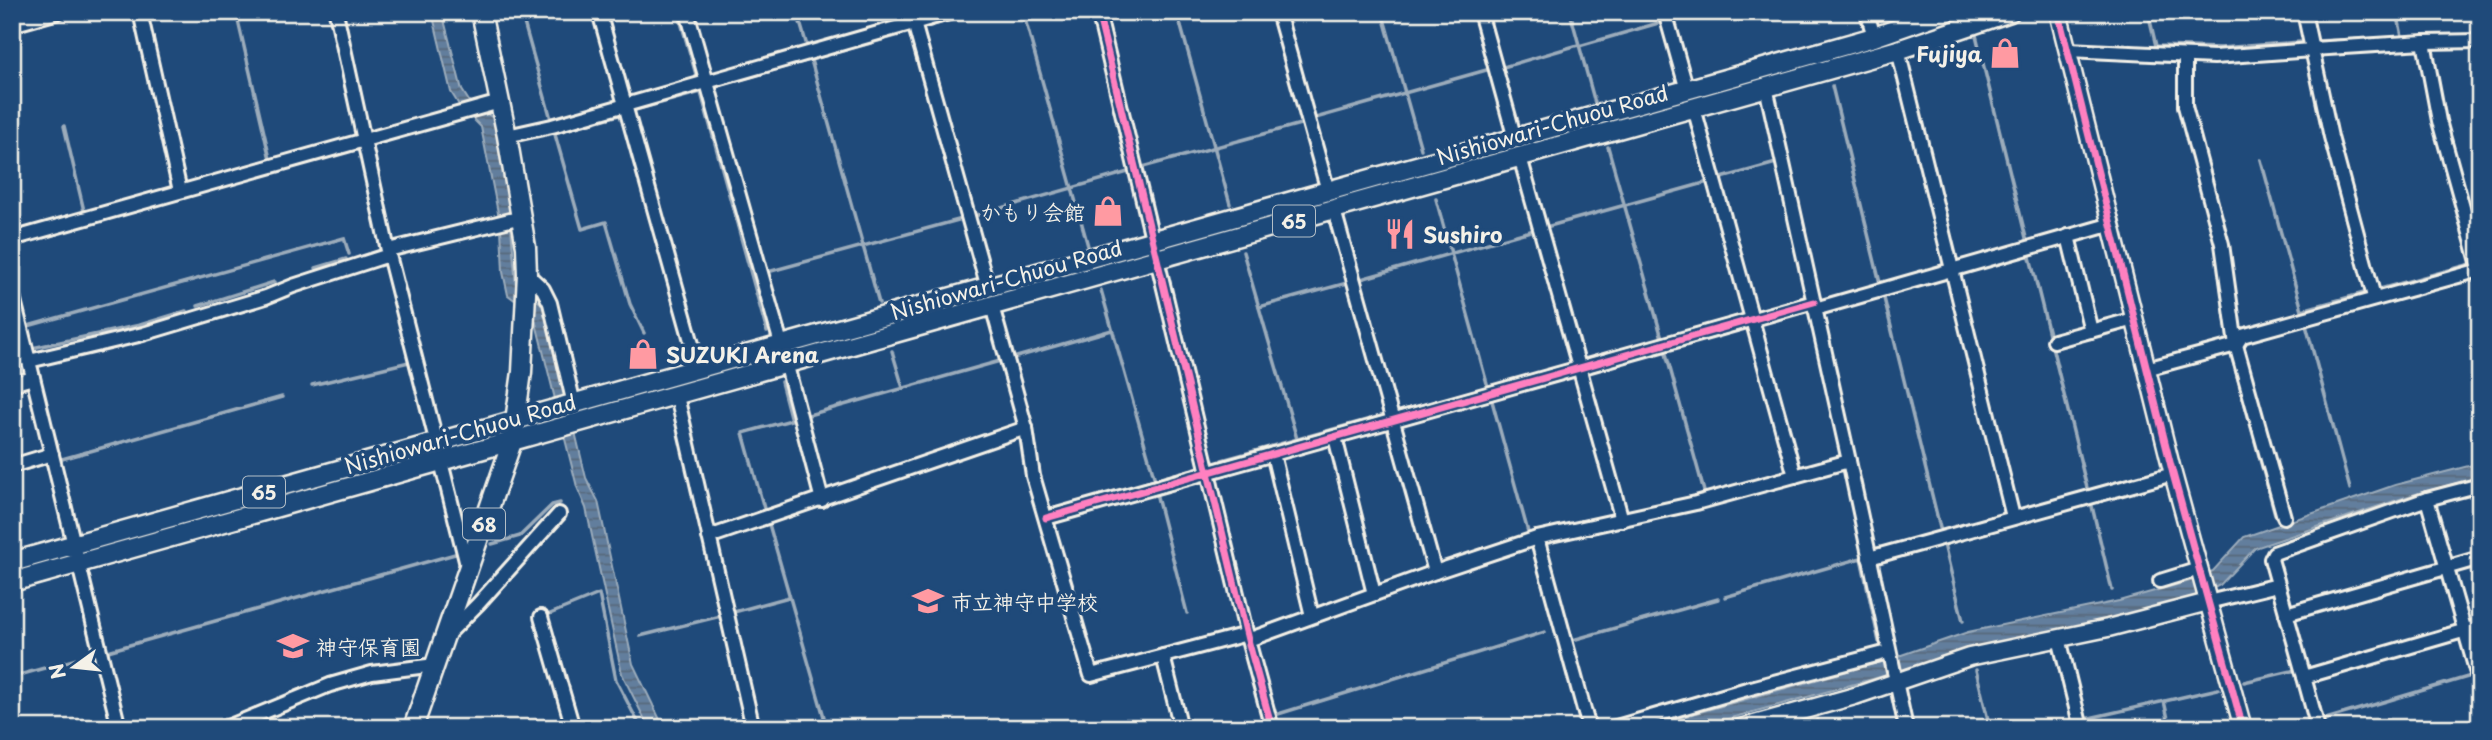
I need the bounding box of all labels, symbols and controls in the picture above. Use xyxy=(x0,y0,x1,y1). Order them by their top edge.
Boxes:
shop icon: Fujiya xyxy=(1988,36,2022,70)
place label: Fujiya xyxy=(1916,37,1982,69)
street label: Nishiowari-Chuou Road xyxy=(1432,76,1672,172)
shop icon: かもり会館 xyxy=(1091,194,1125,228)
place label: かもり会館 xyxy=(980,195,1085,227)
road number: 65 xyxy=(1273,206,1315,236)
restaurant icon: Sushiro xyxy=(1383,217,1417,251)
place label: Sushiro xyxy=(1423,218,1502,250)
street label: Nishiowari-Chuou Road xyxy=(886,231,1126,327)
shop icon: SUZUKI Arena xyxy=(626,337,660,371)
place label: SUZUKI Arena xyxy=(666,338,819,370)
street label: Nishiowari-Chuou Road xyxy=(340,385,580,481)
road number: 65 xyxy=(243,477,285,508)
road number: 68 xyxy=(463,509,505,540)
school or university icon: 市立神守中学校 xyxy=(911,584,945,618)
place label: 市立神守中学校 xyxy=(951,585,1098,617)
school or university icon: 神守保育園 xyxy=(276,629,310,663)
place label: 神守保育園 xyxy=(316,630,421,662)
north arrow xyxy=(38,632,108,702)
text: N xyxy=(41,661,72,683)

